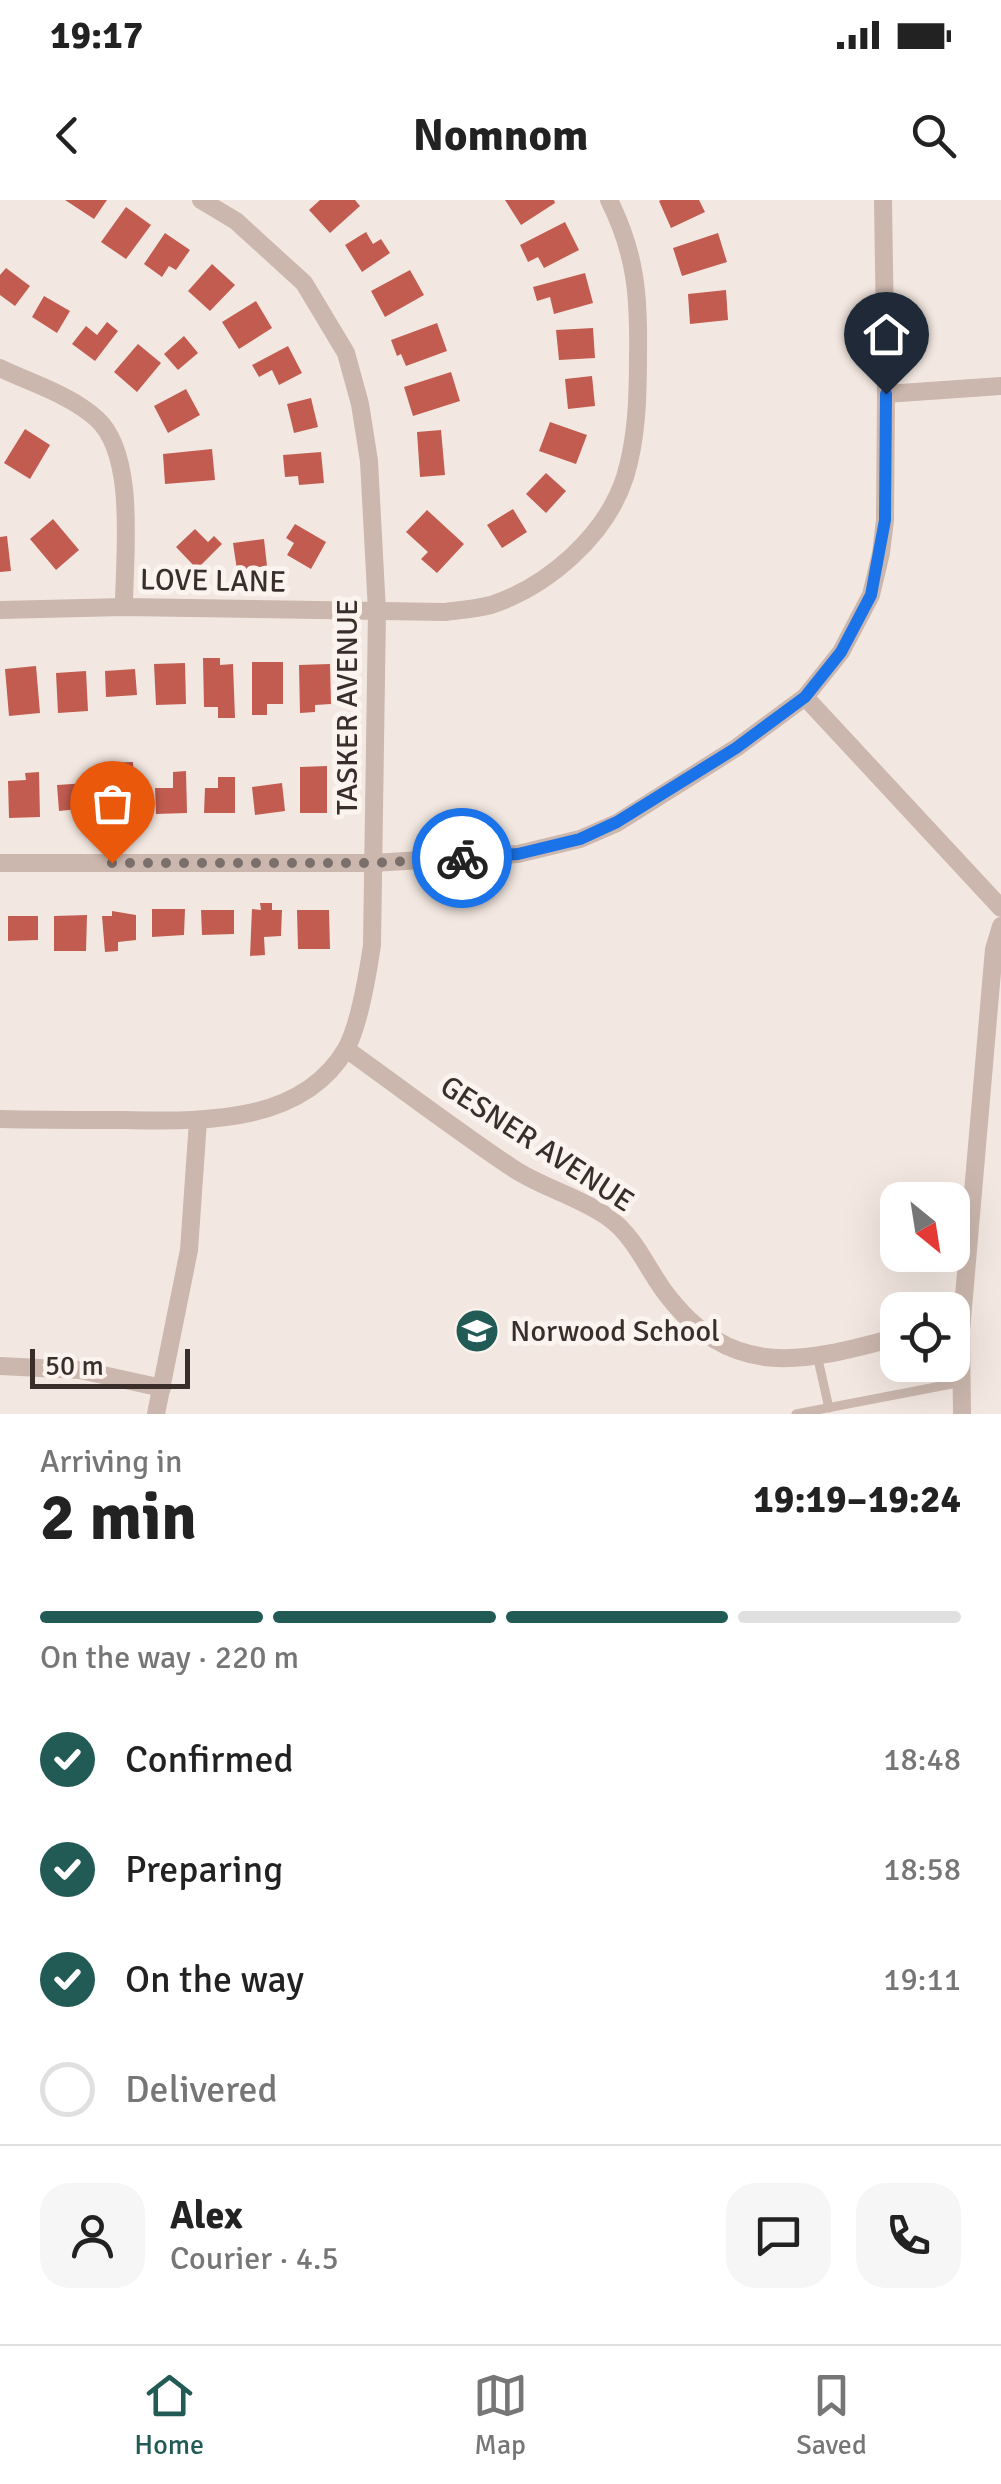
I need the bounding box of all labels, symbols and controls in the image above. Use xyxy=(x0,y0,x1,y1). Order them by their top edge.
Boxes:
text: 19:17 xyxy=(50,12,143,59)
icon: back xyxy=(40,108,95,163)
text: Nomnom xyxy=(413,108,588,163)
icon: search xyxy=(906,108,961,163)
pin xyxy=(844,292,929,395)
icon: home xyxy=(859,307,914,362)
street label: LOVE LANE xyxy=(140,561,286,601)
street label: TASKER AVENUE xyxy=(329,599,366,815)
pin xyxy=(70,761,155,864)
icon: bag xyxy=(85,776,140,831)
courier xyxy=(412,808,512,908)
icon: bike xyxy=(435,831,490,886)
street label: GESNER AVENUE xyxy=(433,1068,641,1220)
north arrow xyxy=(880,1182,970,1272)
map controls xyxy=(880,1182,970,1382)
button: locate xyxy=(880,1292,970,1382)
school or university icon: Norwood School xyxy=(454,1308,500,1354)
place label: Norwood School xyxy=(510,1313,720,1350)
scale bar xyxy=(30,1344,190,1388)
text: 50 m xyxy=(45,1349,104,1383)
text: Arriving in xyxy=(40,1442,182,1481)
text: 19:19–19:24 xyxy=(753,1476,961,1523)
text: 2 min xyxy=(40,1478,197,1558)
text: On the way · 220 m xyxy=(40,1638,299,1677)
icon: check xyxy=(40,1732,95,1787)
text: Confirmed xyxy=(125,1736,294,1783)
text: 18:48 xyxy=(883,1740,961,1779)
icon: check xyxy=(40,1842,95,1897)
text: Preparing xyxy=(125,1846,283,1893)
text: 18:58 xyxy=(883,1850,961,1889)
icon: check xyxy=(40,1952,95,2007)
text: On the way xyxy=(125,1956,304,2003)
text: 19:11 xyxy=(883,1960,961,1999)
text: Delivered xyxy=(125,2066,278,2113)
button: person xyxy=(40,2183,145,2288)
button: chat xyxy=(726,2183,831,2288)
button: phone xyxy=(856,2183,961,2288)
text: Alex xyxy=(170,2192,243,2239)
text: Courier · 4.5 xyxy=(170,2239,339,2278)
tab: Home xyxy=(134,2368,204,2462)
tab: Map xyxy=(473,2368,528,2462)
tab: Saved xyxy=(796,2368,867,2462)

